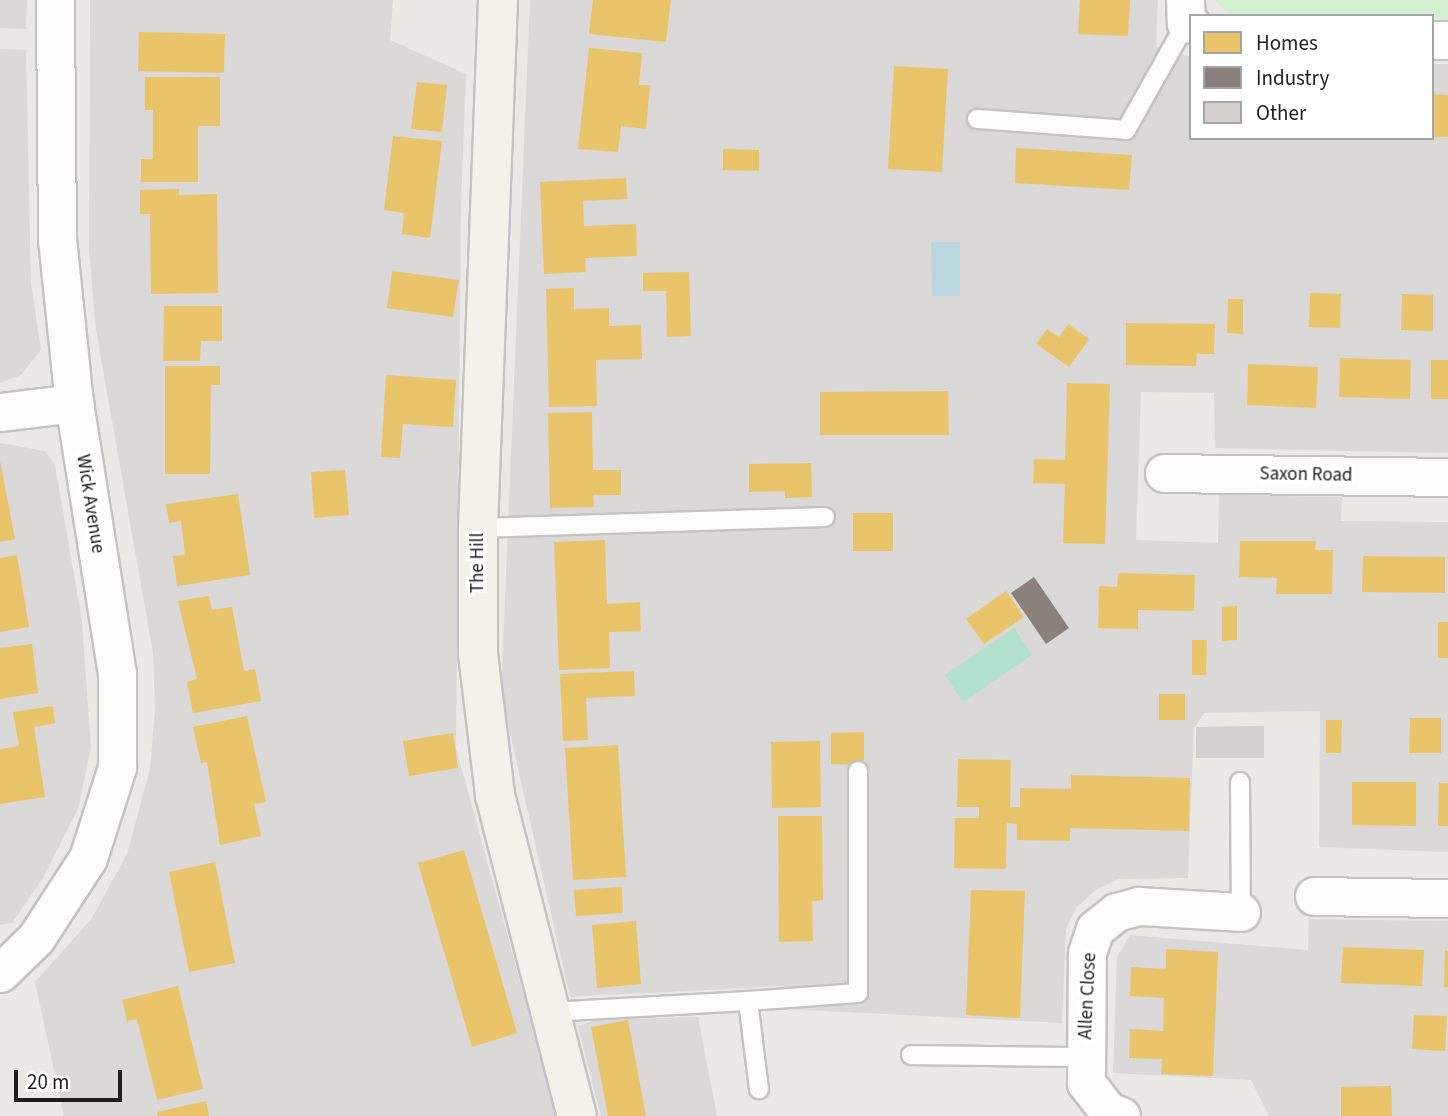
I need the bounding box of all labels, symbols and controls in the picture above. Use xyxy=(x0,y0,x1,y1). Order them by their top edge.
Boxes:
legend xyxy=(1189,14,1434,140)
text: Homes xyxy=(1256,28,1318,58)
text: Industry xyxy=(1256,63,1329,93)
text: Other xyxy=(1256,98,1306,128)
street label: Wick Avenue xyxy=(71,453,109,555)
street label: Saxon Road xyxy=(1259,463,1353,487)
street label: The Hill xyxy=(467,533,489,593)
street label: Allen Close xyxy=(1074,952,1102,1040)
scale bar xyxy=(18,1056,126,1100)
text: 20 m xyxy=(27,1067,69,1097)

